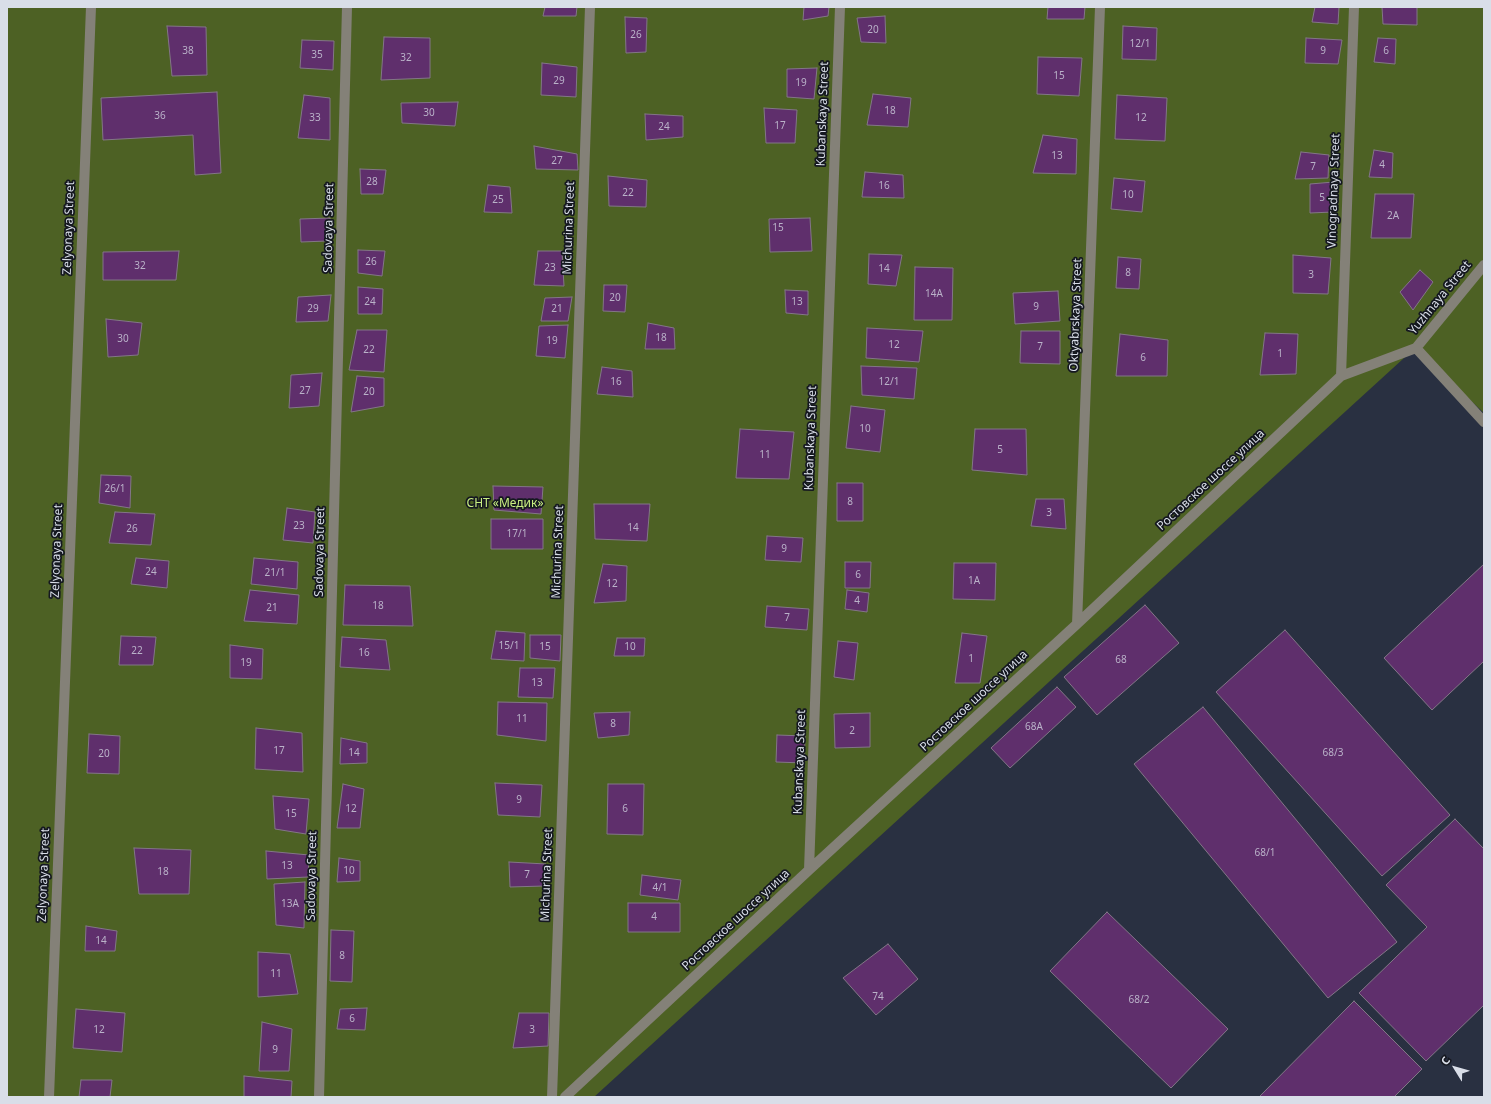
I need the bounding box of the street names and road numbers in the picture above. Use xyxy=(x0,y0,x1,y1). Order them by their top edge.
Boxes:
street label: Kubanskaya Street xyxy=(814,61,832,167)
street label: Vinogradnaya Street xyxy=(1325,133,1343,249)
street label: Zelyonaya Street xyxy=(60,181,78,275)
street label: Michurina Street xyxy=(560,181,578,275)
street label: Sadovaya Street xyxy=(321,183,337,273)
street label: Oktyabrskaya Street xyxy=(1067,258,1085,372)
street label: Yuzhnaya Street xyxy=(1406,258,1474,338)
street label: Kubanskaya Street xyxy=(802,385,820,491)
street label: Ростовское шоссе улица xyxy=(1154,426,1268,534)
street label: Zelyonaya Street xyxy=(48,504,66,598)
street label: Michurina Street xyxy=(549,505,567,599)
street label: Sadovaya Street xyxy=(312,507,328,597)
street label: Ростовское шоссе улица xyxy=(917,647,1031,755)
street label: Kubanskaya Street xyxy=(791,709,809,815)
street label: Zelyonaya Street xyxy=(35,828,53,922)
street label: Michurina Street xyxy=(538,828,556,922)
street label: Sadovaya Street xyxy=(304,831,320,921)
street label: Ростовское шоссе улица xyxy=(679,866,793,974)

